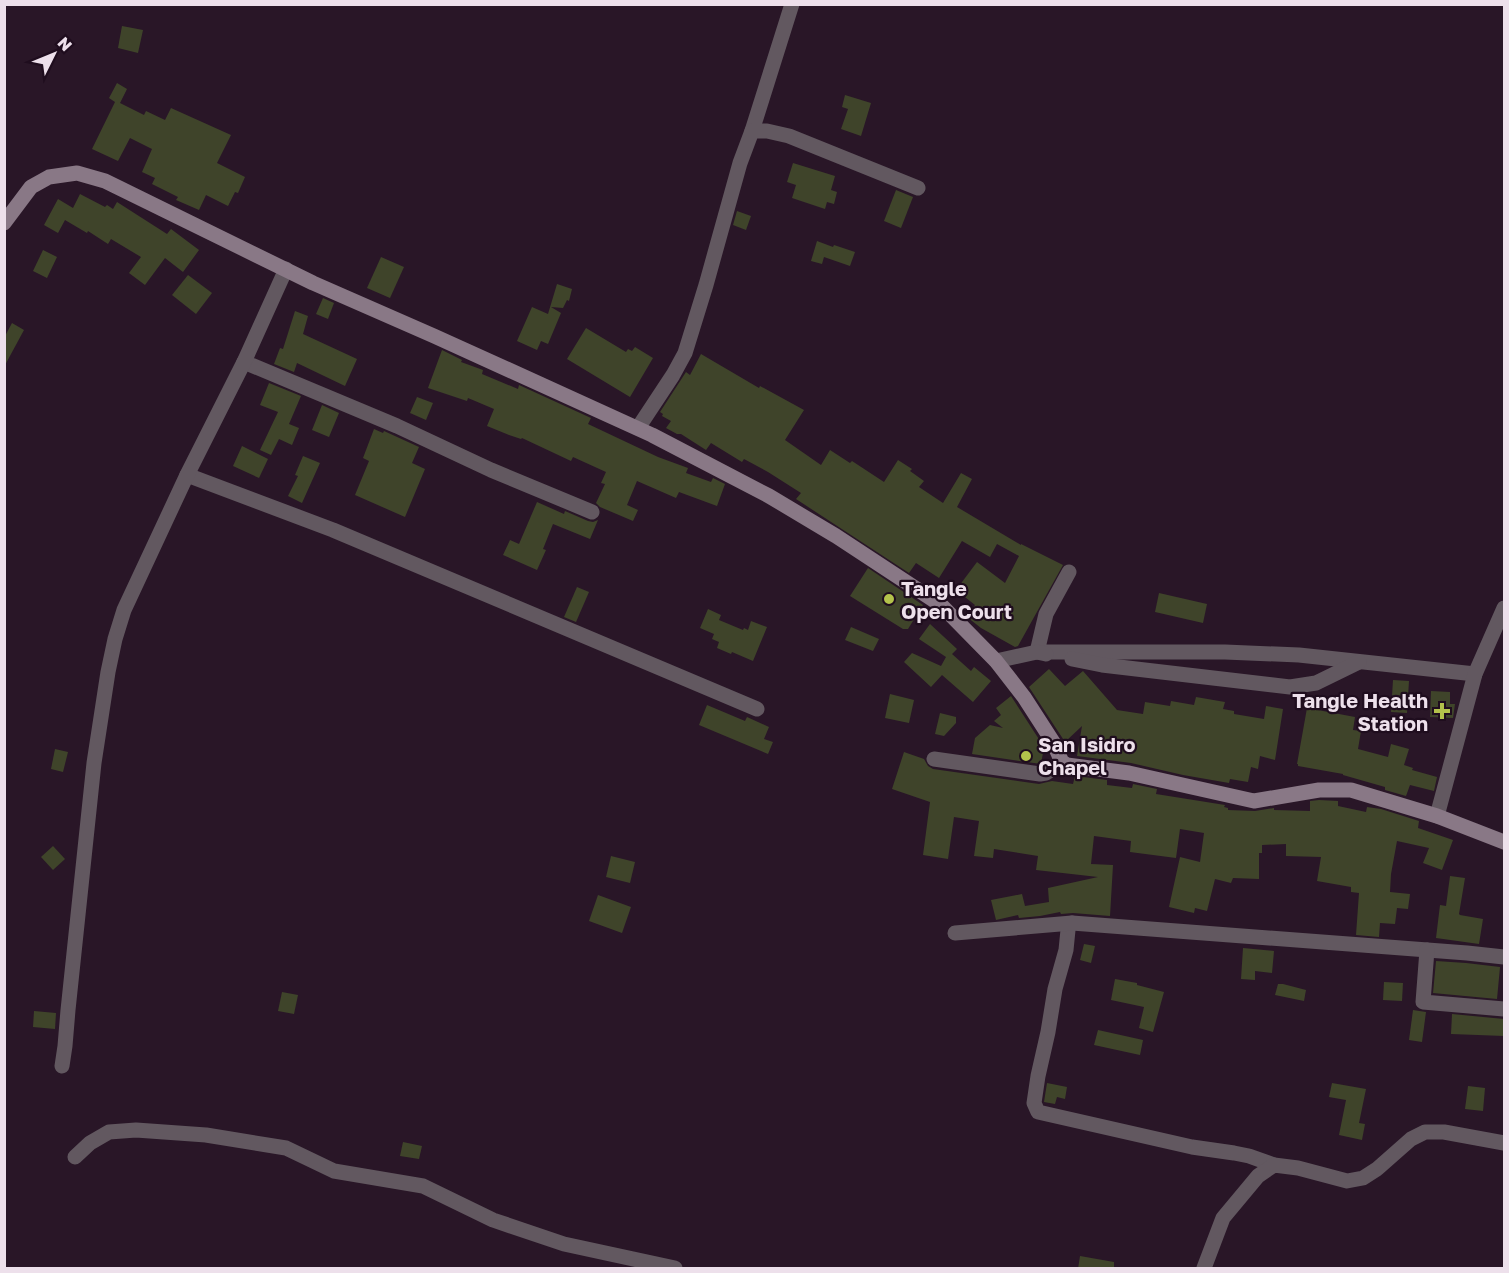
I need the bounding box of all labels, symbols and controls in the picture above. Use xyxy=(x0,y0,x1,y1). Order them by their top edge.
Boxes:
north arrow xyxy=(24,24,84,84)
text: N xyxy=(54,32,76,55)
place label: Tangle Open Court xyxy=(901,576,1012,623)
marker: Tangle Open Court xyxy=(882,592,896,606)
place label: Tangle Health Station xyxy=(1292,688,1428,735)
marker: Tangle Health Station xyxy=(1433,702,1451,720)
place label: San Isidro Chapel xyxy=(1038,732,1135,779)
marker: San Isidro Chapel xyxy=(1019,749,1033,763)

